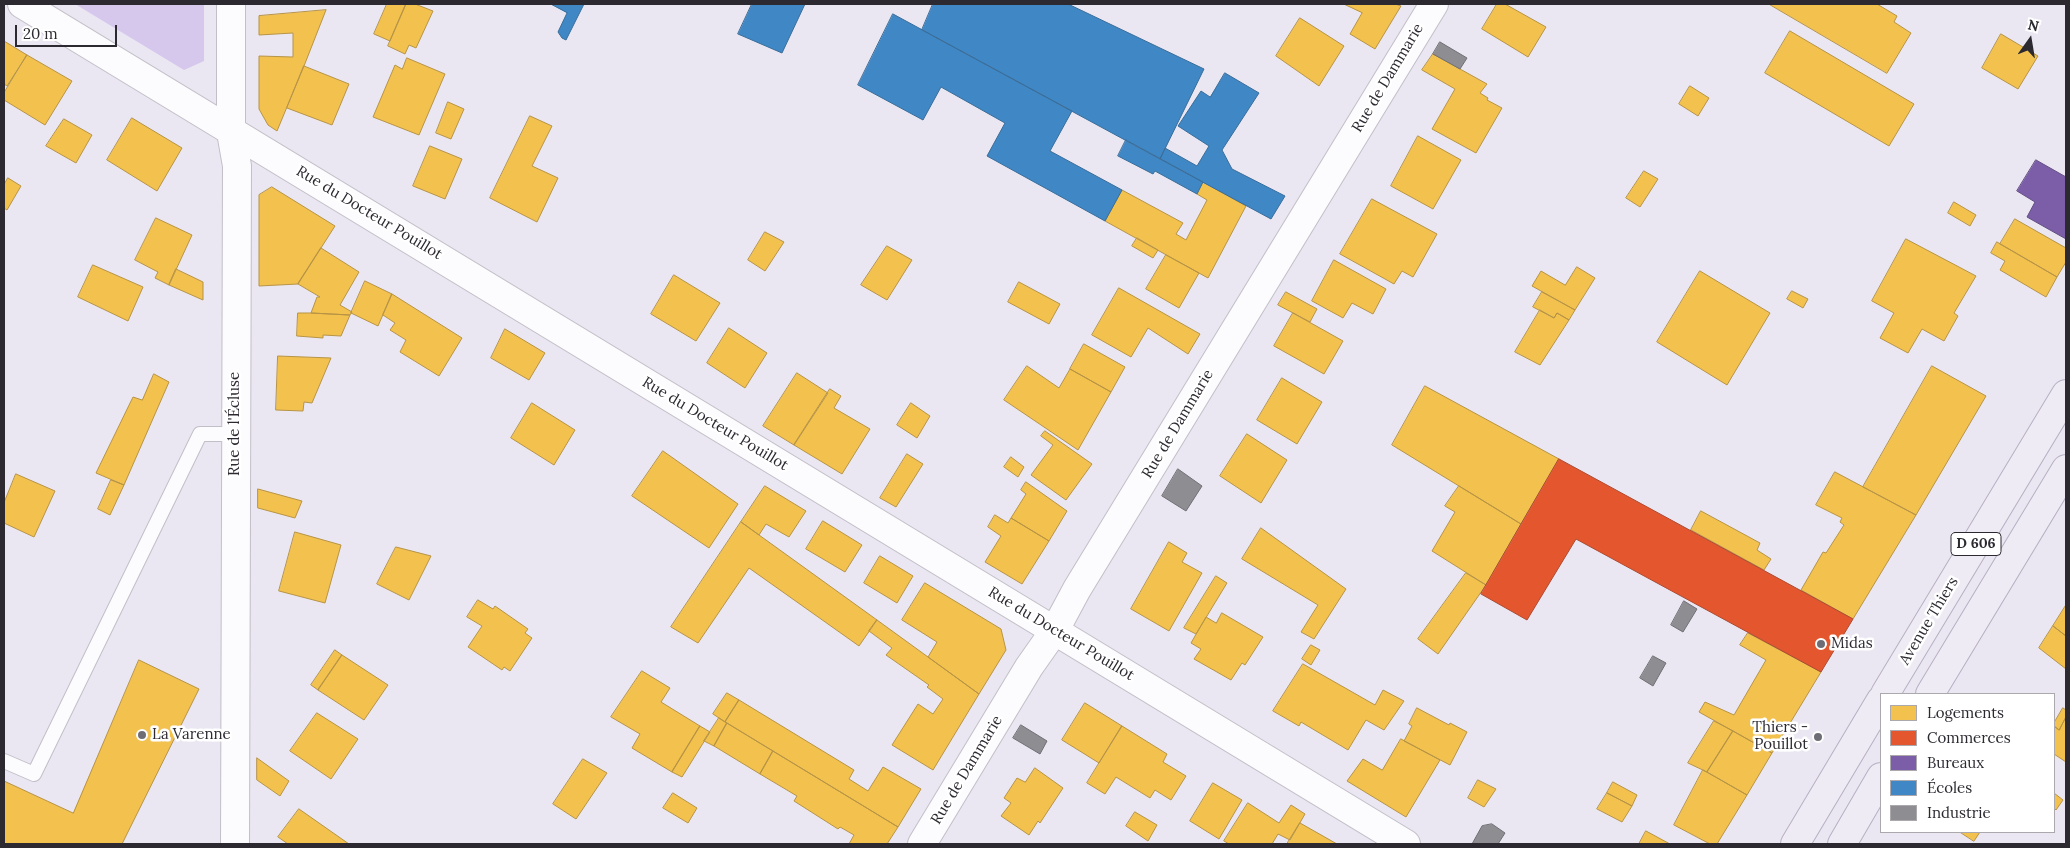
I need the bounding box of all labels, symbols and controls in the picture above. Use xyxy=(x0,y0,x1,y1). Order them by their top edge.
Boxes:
scale bar xyxy=(18,15,120,47)
north arrow xyxy=(2005,15,2055,65)
text: N xyxy=(2026,15,2041,35)
street label: Rue de Dammarie xyxy=(1348,20,1428,136)
text: 20 m xyxy=(23,24,58,43)
street label: Rue du Docteur Pouillot xyxy=(293,162,445,264)
street label: Rue de Dammarie xyxy=(1138,366,1218,482)
street label: Rue de l'Écluse xyxy=(226,372,244,476)
street label: Rue du Docteur Pouillot xyxy=(639,373,791,475)
road number: D 606 xyxy=(1951,532,2001,556)
street label: Avenue Thiers xyxy=(1896,574,1962,668)
street label: Rue du Docteur Pouillot xyxy=(985,583,1137,685)
place label: Midas xyxy=(1831,635,1873,653)
marker: Midas xyxy=(1815,638,1827,650)
legend xyxy=(1880,693,2055,833)
text: Logements xyxy=(1927,703,2004,722)
street label: Rue de Dammarie xyxy=(927,712,1007,828)
place label: Thiers - Pouillot xyxy=(1752,719,1808,754)
place label: La Varenne xyxy=(152,726,231,744)
text: Commerces xyxy=(1927,728,2011,747)
marker: La Varenne xyxy=(136,729,148,741)
marker: Thiers - Pouillot xyxy=(1812,731,1824,743)
text: Bureaux xyxy=(1927,753,1984,772)
text: Écoles xyxy=(1927,778,1972,797)
text: Industrie xyxy=(1927,803,1991,822)

